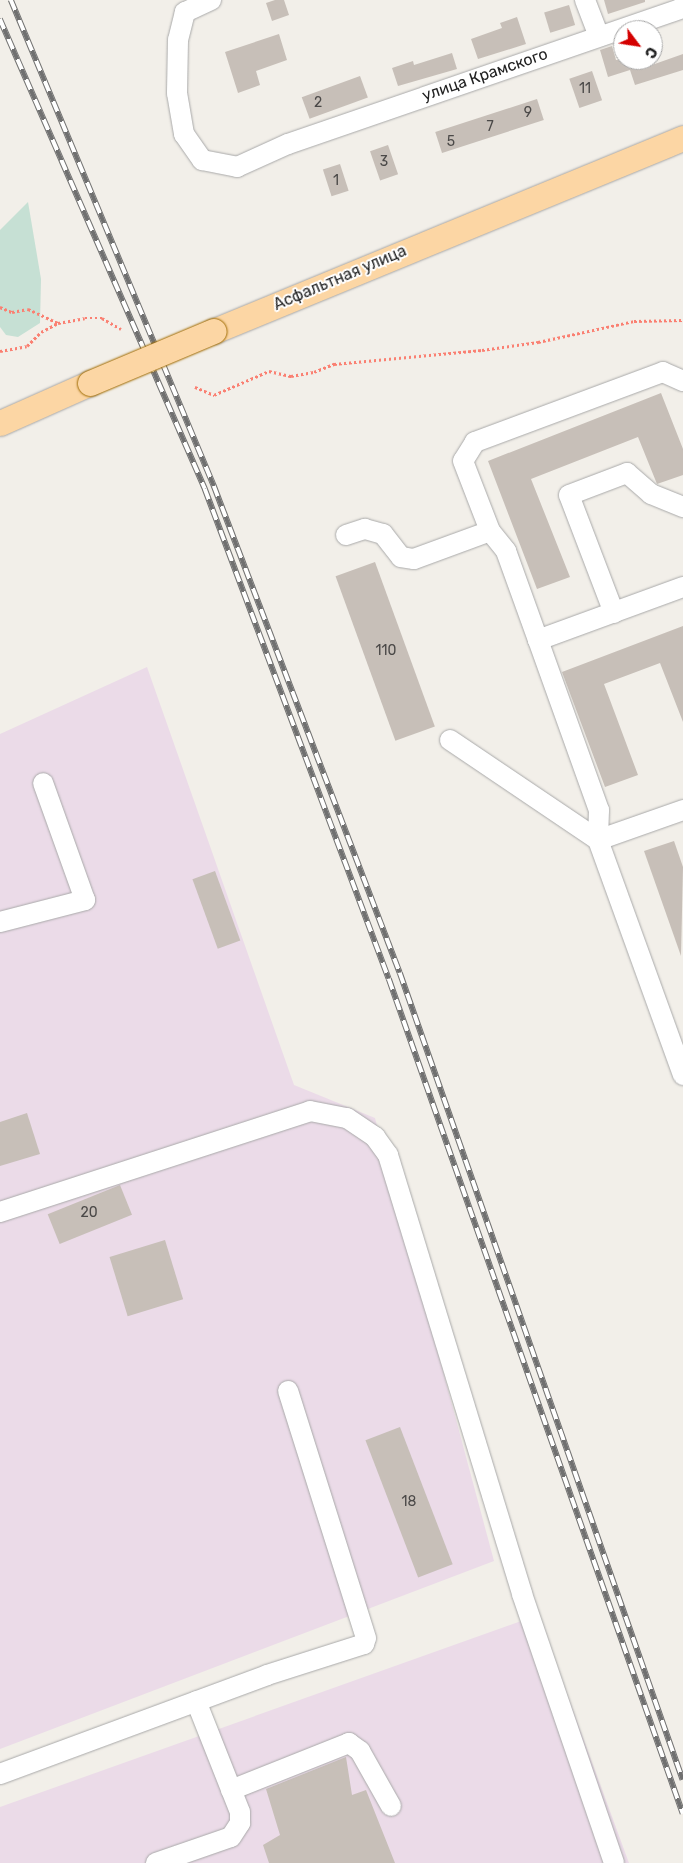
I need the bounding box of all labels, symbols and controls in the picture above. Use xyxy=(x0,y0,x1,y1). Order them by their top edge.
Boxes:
north arrow xyxy=(613,20,663,70)
text: С xyxy=(641,44,660,61)
street label: улица Крамского xyxy=(420,45,550,105)
house number: 11 xyxy=(579,81,591,97)
house number: 2 xyxy=(314,95,322,111)
house number: 9 xyxy=(524,105,532,121)
house number: 7 xyxy=(486,119,494,135)
house number: 5 xyxy=(447,134,455,150)
house number: 3 xyxy=(380,154,388,170)
house number: 1 xyxy=(333,173,339,189)
street label: Асфальтная улица xyxy=(271,241,409,315)
house number: 110 xyxy=(376,643,396,659)
house number: 20 xyxy=(80,1205,98,1221)
house number: 18 xyxy=(402,1494,416,1510)

